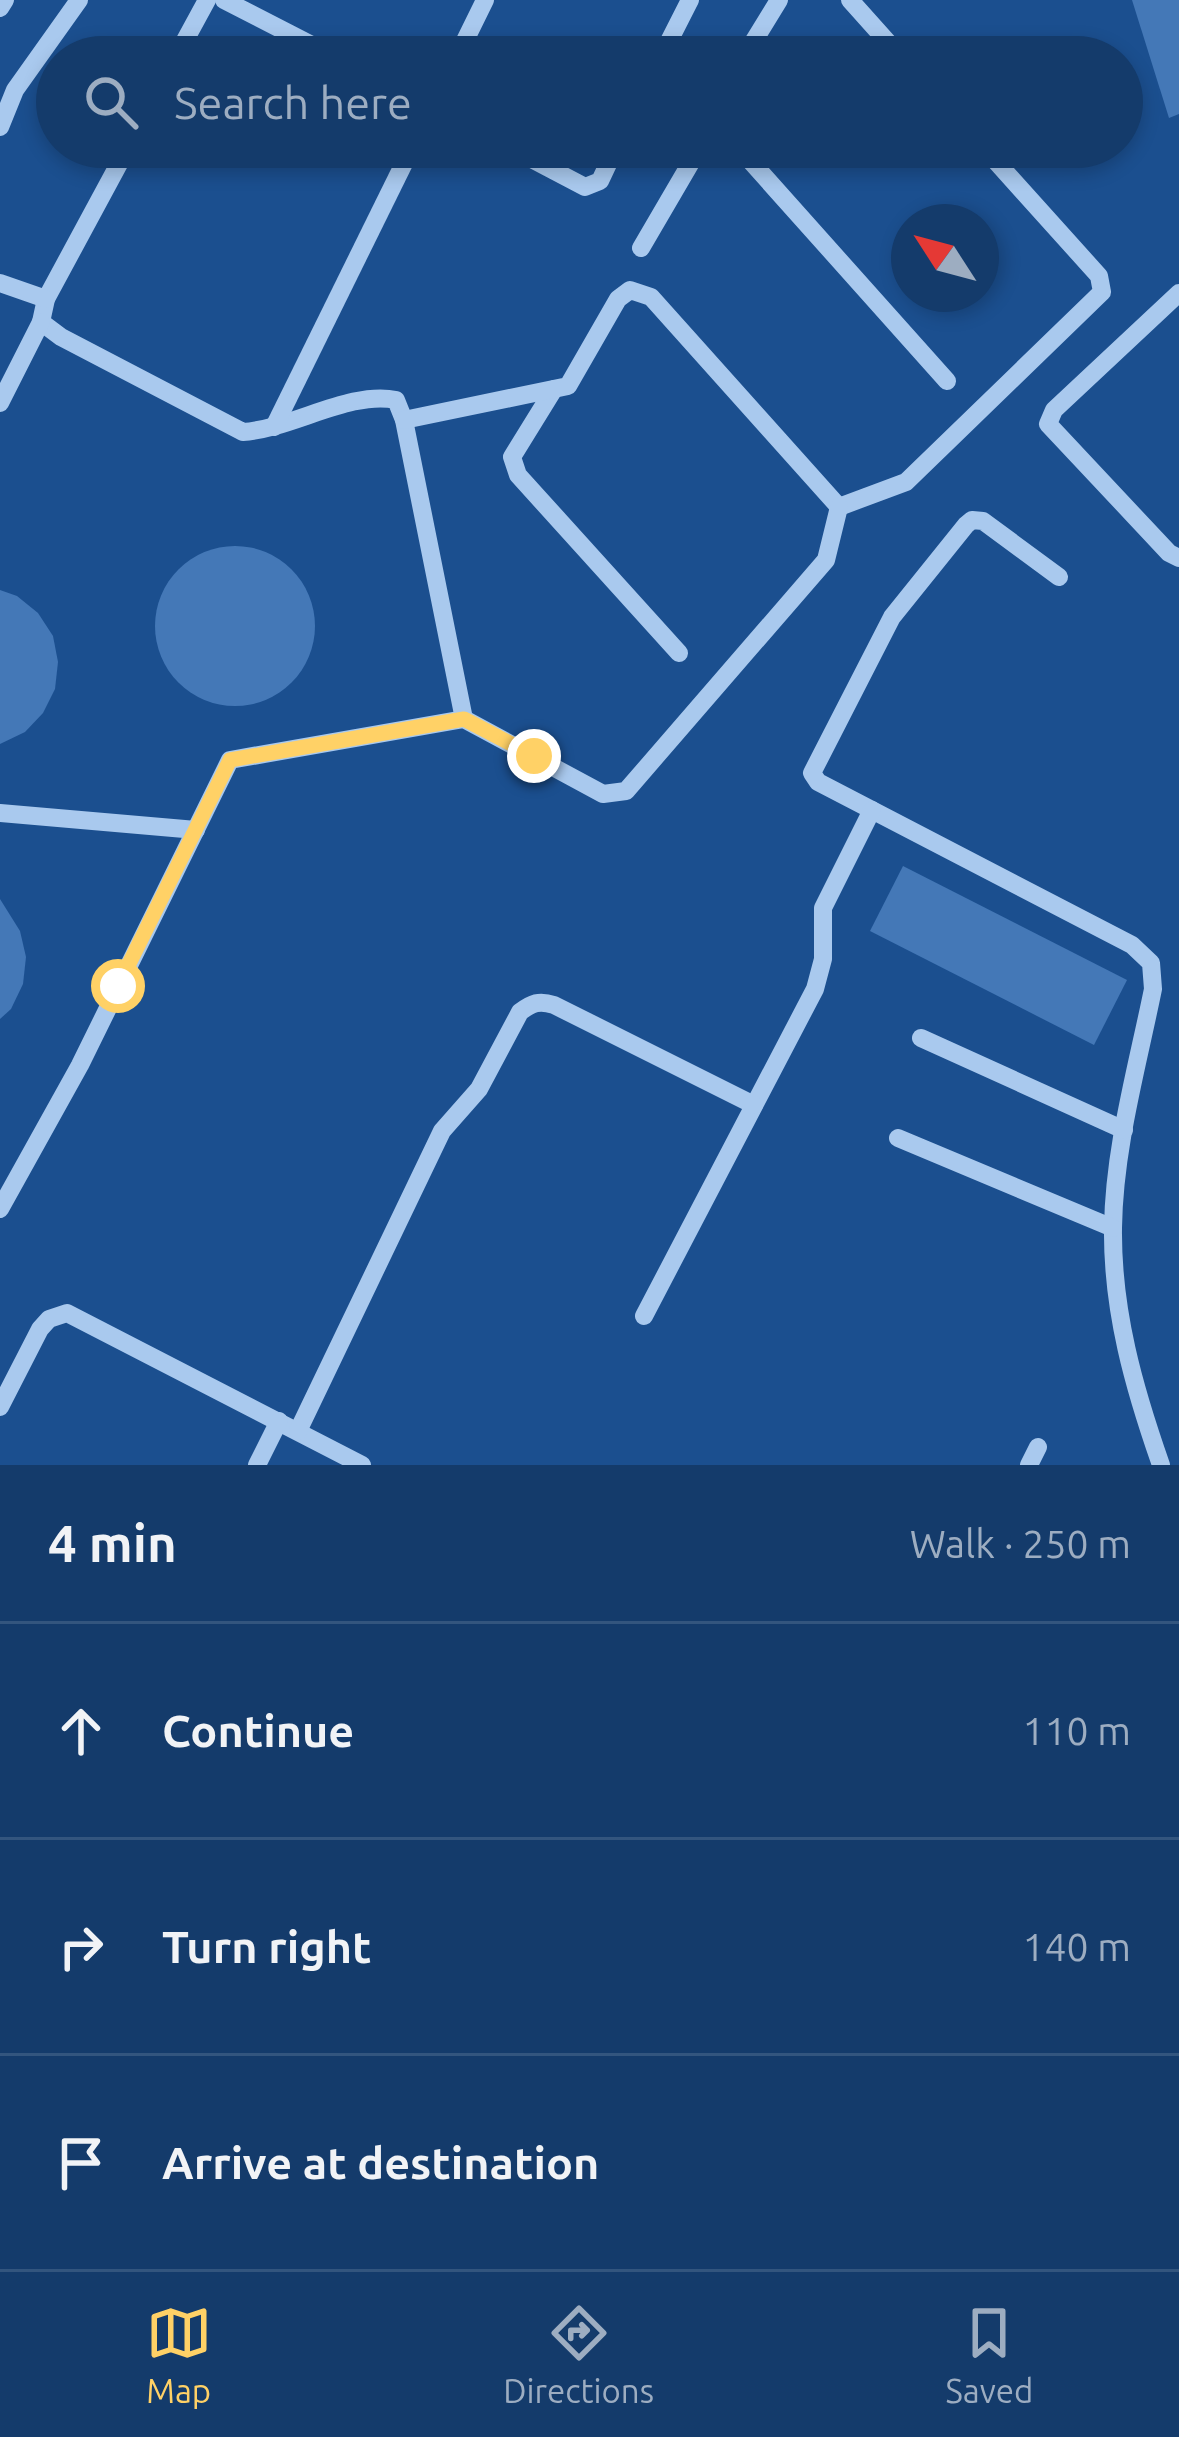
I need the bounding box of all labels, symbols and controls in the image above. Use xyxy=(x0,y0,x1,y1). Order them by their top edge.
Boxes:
search box xyxy=(36,36,1143,168)
icon: search xyxy=(78,69,144,135)
text: Search here xyxy=(174,77,412,128)
north arrow xyxy=(891,204,999,312)
route end xyxy=(507,729,561,783)
route start xyxy=(91,959,145,1013)
text: 4 min xyxy=(48,1514,177,1572)
text: Walk · 250 m xyxy=(910,1522,1131,1565)
icon: ahead xyxy=(48,1698,114,1764)
text: Continue xyxy=(162,1705,354,1756)
text: 110 m xyxy=(1022,1709,1131,1752)
icon: right xyxy=(48,1914,114,1980)
text: Turn right xyxy=(162,1921,371,1972)
text: 140 m xyxy=(1022,1925,1131,1968)
icon: arrive xyxy=(48,2130,114,2196)
text: Arrive at destination xyxy=(162,2137,599,2188)
tab: Map xyxy=(146,2300,212,2409)
tab: Directions xyxy=(503,2300,654,2409)
tab: Saved xyxy=(945,2300,1033,2409)

